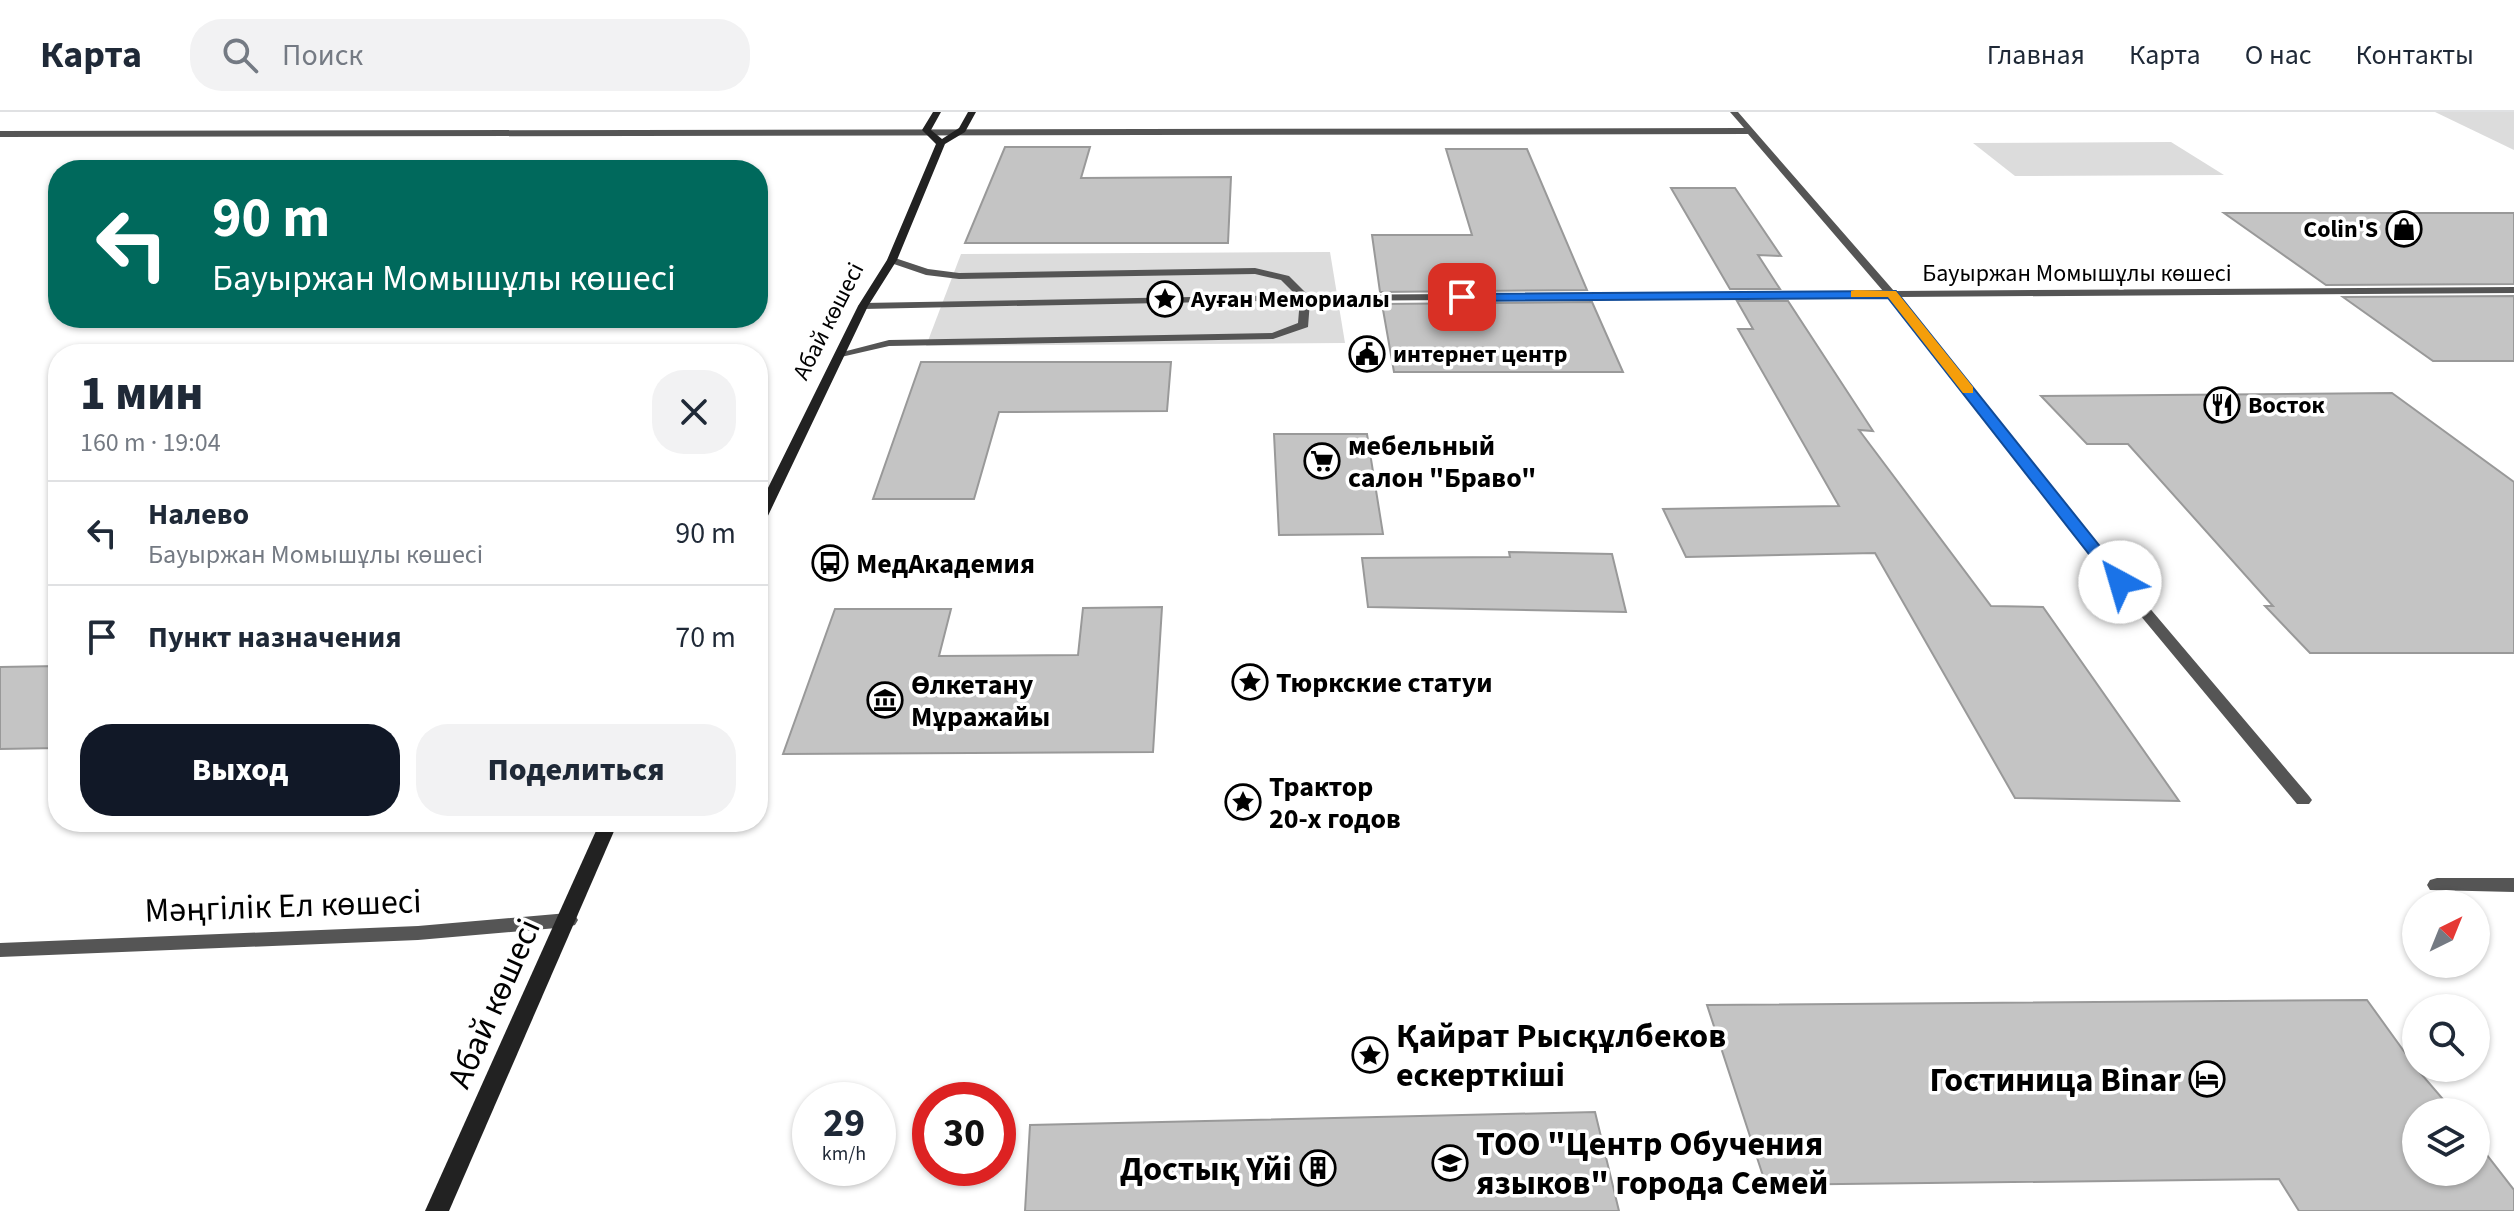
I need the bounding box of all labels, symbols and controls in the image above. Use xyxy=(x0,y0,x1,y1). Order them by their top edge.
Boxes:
search box xyxy=(190,19,750,91)
text: Карта xyxy=(40,28,142,82)
icon: search xyxy=(218,33,262,77)
text: Поиск xyxy=(282,34,363,77)
text: Главная xyxy=(1987,35,2085,75)
text: Карта xyxy=(2129,35,2201,75)
text: О нас xyxy=(2245,35,2312,75)
text: Контакты xyxy=(2356,35,2474,75)
text: 90 m xyxy=(212,179,330,258)
icon: left xyxy=(80,192,184,296)
shop icon: Colin'S xyxy=(2385,210,2423,248)
place label: Colin'S xyxy=(2303,212,2378,247)
text: Бауыржан Момышұлы көшесі xyxy=(212,253,676,304)
street label: Абай көшесі xyxy=(784,256,873,386)
street label: Бауыржан Момышұлы көшесі xyxy=(1922,256,2232,291)
pin xyxy=(1428,263,1496,331)
icon: arrive xyxy=(1440,275,1484,319)
place icon: Ауған Мемориалы xyxy=(1146,280,1184,318)
place label: Ауған Мемориалы xyxy=(1190,282,1390,317)
public building icon: интернет центр xyxy=(1348,335,1386,373)
place label: интернет центр xyxy=(1393,337,1568,372)
text: 1 мин xyxy=(80,360,203,428)
button: close xyxy=(652,370,736,454)
restaurant icon: Восток xyxy=(2203,386,2241,424)
place label: Восток xyxy=(2248,388,2325,423)
text: 160 m · 19:04 xyxy=(80,424,221,461)
place label: мебельный салон "Браво" xyxy=(1348,426,1536,498)
supermarket icon: мебельный салон "Браво" xyxy=(1303,442,1341,480)
text: Налево xyxy=(148,493,249,536)
icon: left xyxy=(80,511,124,555)
text: 90 m xyxy=(675,512,736,555)
text: Бауыржан Момышұлы көшесі xyxy=(148,536,483,573)
position arrow xyxy=(2078,540,2162,624)
bus stop icon: МедАкадемия xyxy=(811,544,849,582)
place label: МедАкадемия xyxy=(856,544,1035,584)
icon: arrive xyxy=(80,615,124,659)
text: Пункт назначения xyxy=(148,616,402,659)
text: 70 m xyxy=(675,616,736,659)
place icon: Тюркские статуи xyxy=(1231,663,1269,701)
place label: Тюркские статуи xyxy=(1276,663,1493,703)
place label: Өлкетану Мұражайы xyxy=(911,665,1050,737)
museum icon: Өлкетану Мұражайы xyxy=(866,681,904,719)
button: Выход xyxy=(80,724,400,816)
button: Поделиться xyxy=(416,724,736,816)
place label: Трактор 20-х годов xyxy=(1269,767,1401,839)
place icon: Трактор 20-х годов xyxy=(1224,783,1262,821)
street label: Мәңгілік Ел көшесі xyxy=(144,877,422,936)
north arrow xyxy=(2402,890,2490,978)
map controls xyxy=(2402,890,2490,1186)
street label: Абай көшесі xyxy=(435,911,553,1096)
button: search xyxy=(2402,994,2490,1082)
place label: Қайрат Рысқұлбеков ескерткіші xyxy=(1396,1012,1726,1100)
place icon: Қайрат Рысқұлбеков ескерткіші xyxy=(1351,1036,1389,1074)
place label: Гостиница Binar xyxy=(1930,1056,2181,1105)
hotel icon: Гостиница Binar xyxy=(2188,1060,2226,1098)
speed limit sign: 30 xyxy=(912,1082,1016,1186)
text: 29 xyxy=(823,1095,865,1152)
button: layers xyxy=(2402,1098,2490,1186)
place label: ТОО "Центр Обучения языков" города Семей xyxy=(1476,1120,1828,1208)
text: km/h xyxy=(822,1140,866,1168)
school or university icon: ТОО "Центр Обучения языков" города Семей xyxy=(1431,1144,1469,1182)
place label: Достық Үйі xyxy=(1120,1145,1292,1194)
building icon: Достық Үйі xyxy=(1299,1149,1337,1187)

